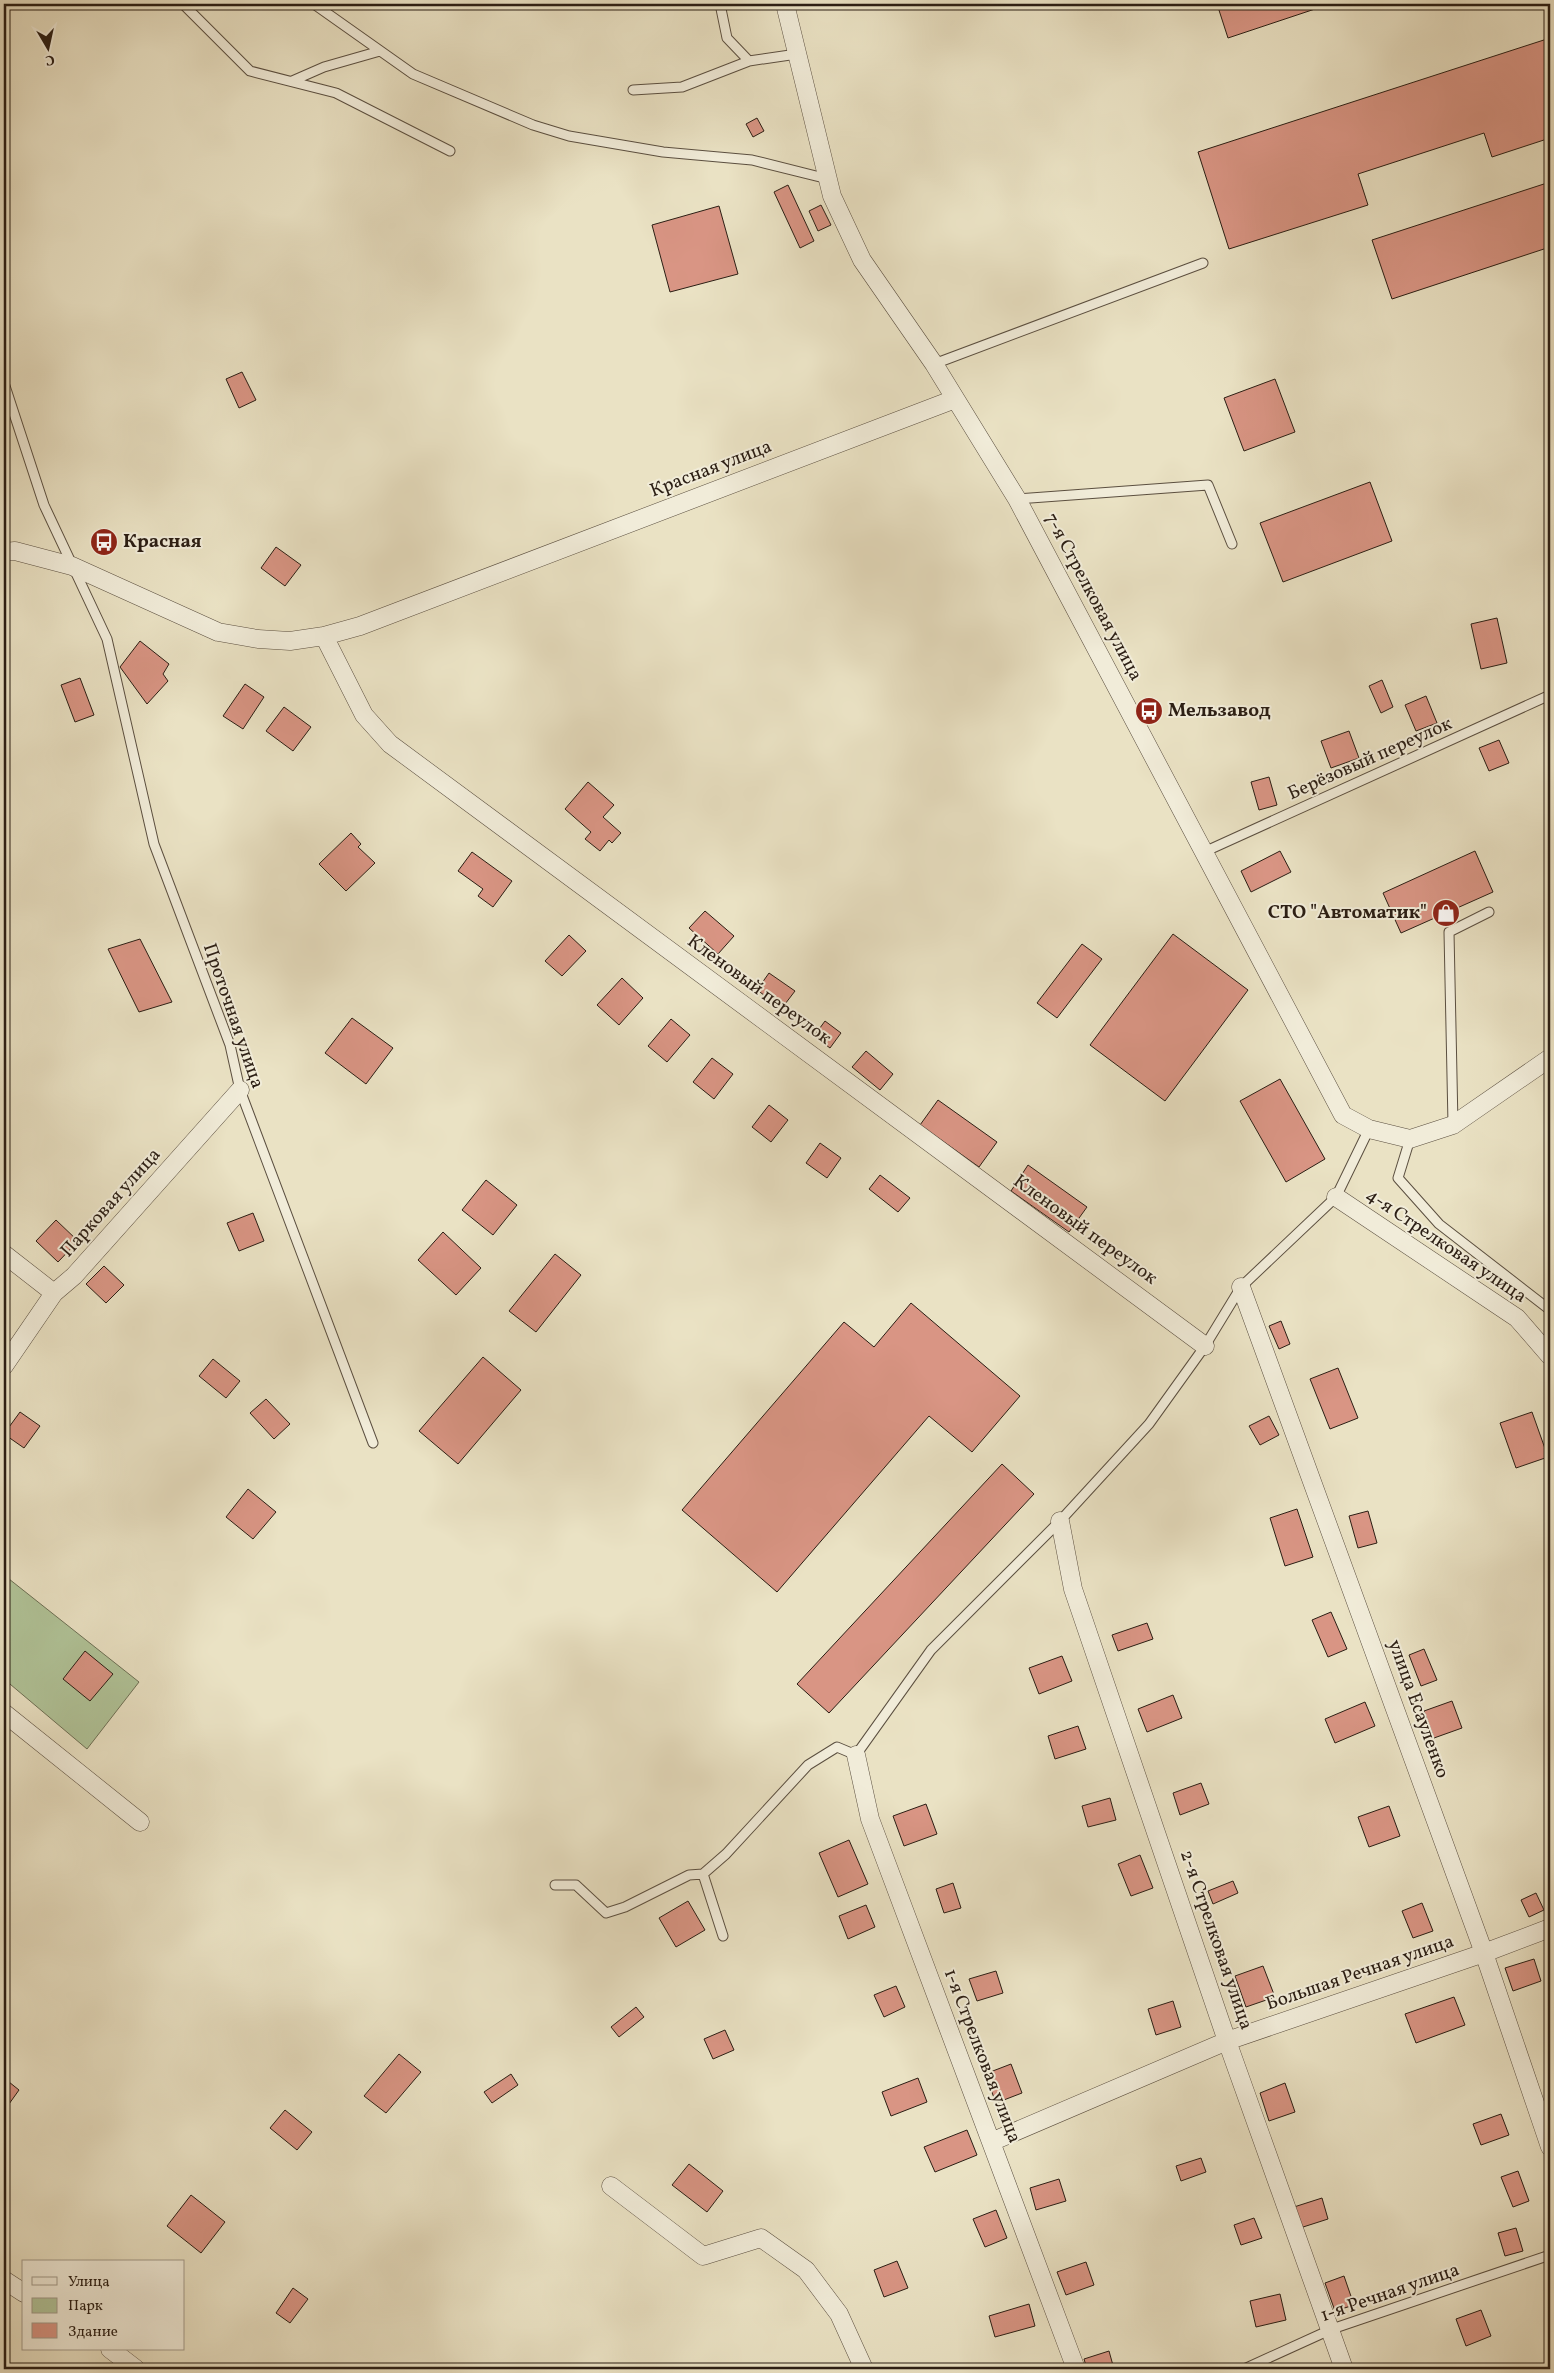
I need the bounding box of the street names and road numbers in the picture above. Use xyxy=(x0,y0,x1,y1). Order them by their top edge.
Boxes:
street label: Красная улица xyxy=(646,434,776,504)
street label: 7-я Стрелковая улица xyxy=(1038,508,1148,686)
street label: Берёзовый переулок xyxy=(1284,711,1456,807)
street label: Кленовый переулок xyxy=(682,929,836,1051)
street label: Проточная улица xyxy=(196,940,270,1092)
street label: Парковая улица xyxy=(55,1143,167,1263)
street label: Кленовый переулок xyxy=(1008,1169,1162,1291)
street label: 4-я Стрелковая улица xyxy=(1360,1182,1532,1310)
street label: улица Есауленко xyxy=(1381,1636,1455,1782)
street label: 2-я Стрелковая улица xyxy=(1173,1847,1259,2033)
street label: Большая Речная улица xyxy=(1263,1929,1457,2017)
street label: 1-я Стрелковая улица xyxy=(937,1965,1027,2147)
street label: 1-я Речная улица xyxy=(1317,2257,1463,2329)

